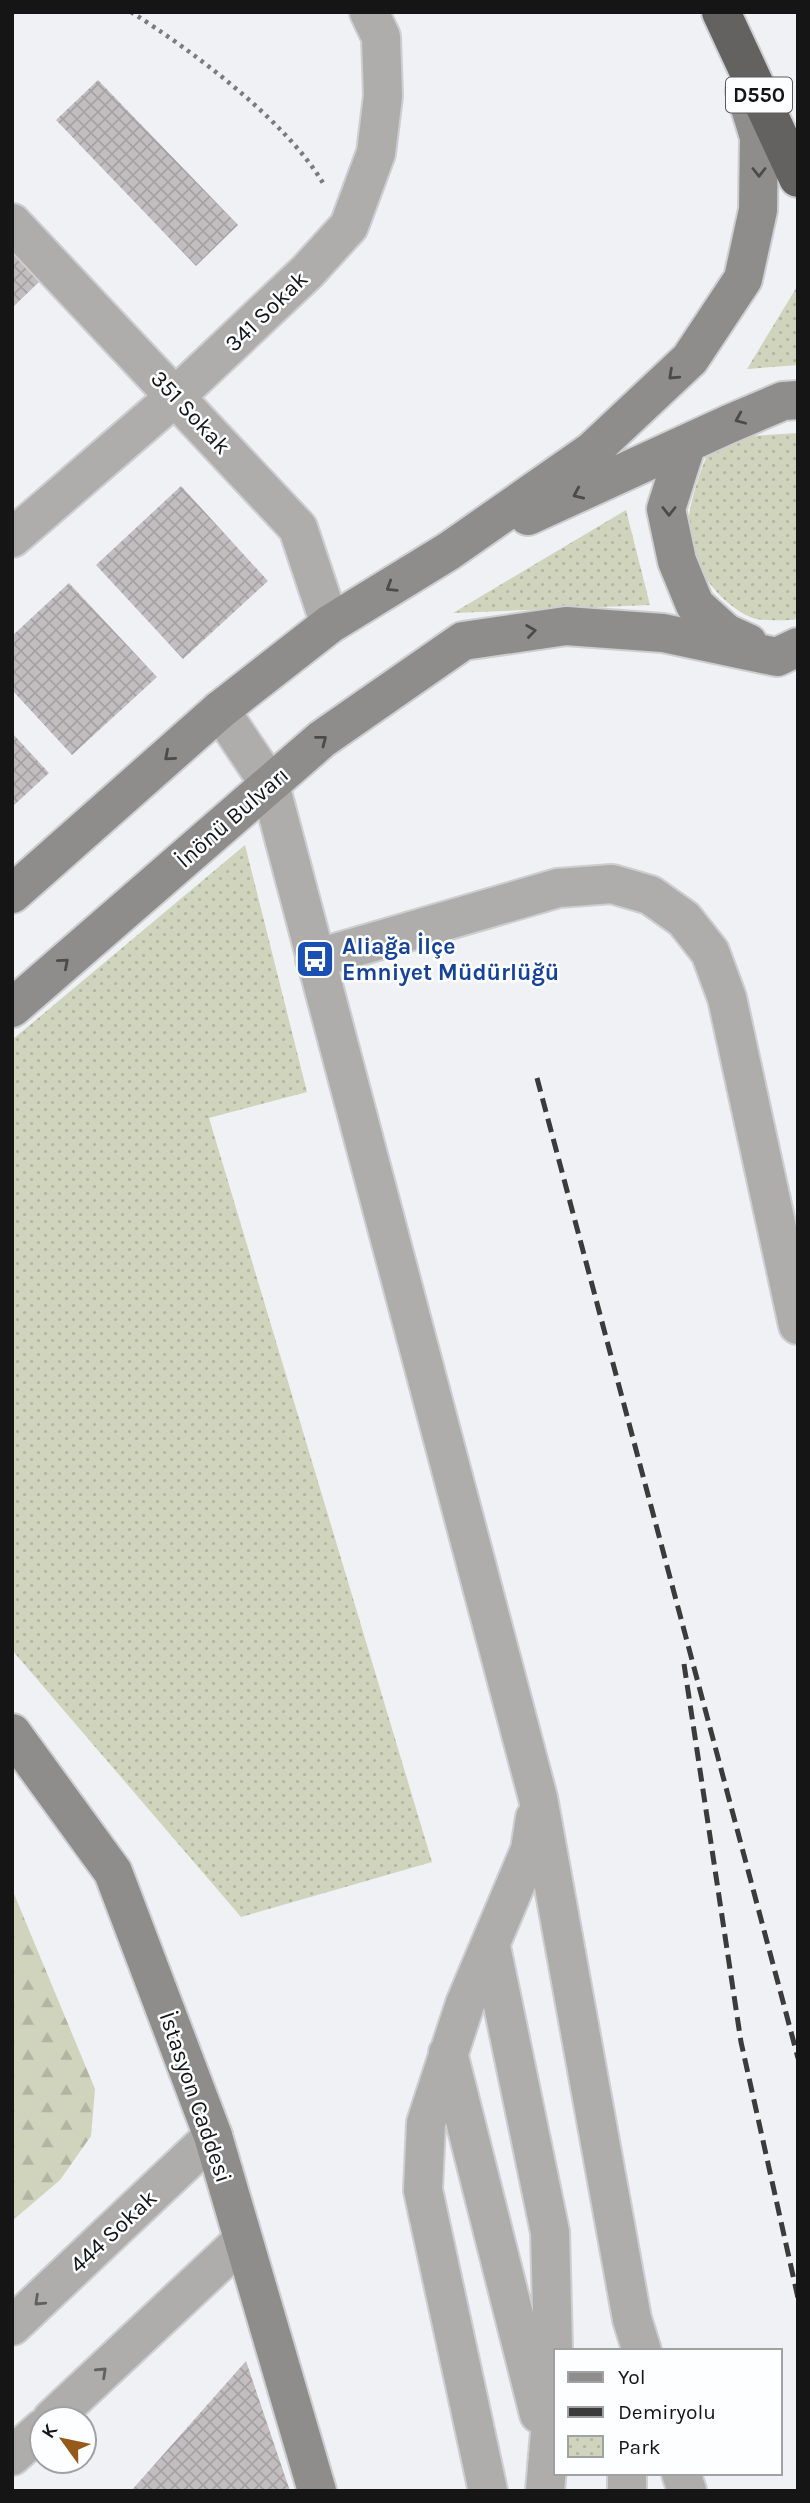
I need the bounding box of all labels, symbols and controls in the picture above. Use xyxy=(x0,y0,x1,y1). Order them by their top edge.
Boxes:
road number: D550 xyxy=(726,78,792,112)
one-way arrow xyxy=(751,168,767,178)
street label: 341 Sokak xyxy=(219,265,313,357)
street label: 351 Sokak xyxy=(145,365,236,460)
one-way arrow xyxy=(668,367,681,379)
one-way arrow xyxy=(735,411,748,425)
one-way arrow xyxy=(573,486,586,500)
one-way arrow xyxy=(661,507,677,517)
one-way arrow xyxy=(386,578,399,591)
one-way arrow xyxy=(525,624,537,639)
one-way arrow xyxy=(314,736,326,749)
one-way arrow xyxy=(164,747,177,760)
street label: İnönü Bulvarı xyxy=(171,761,294,874)
place label: Aliağa İlçe Emniyet Müdürlüğü xyxy=(342,932,559,986)
bus stop icon: Aliağa İlçe Emniyet Müdürlüğü xyxy=(294,938,336,980)
one-way arrow xyxy=(56,959,69,971)
street label: İstasyon Caddesi xyxy=(154,2008,237,2186)
street label: 444 Sokak xyxy=(64,2184,162,2278)
one-way arrow xyxy=(34,2292,47,2305)
legend xyxy=(554,2349,782,2475)
text: Yol xyxy=(618,2365,646,2389)
one-way arrow xyxy=(94,2368,107,2381)
text: Demiryolu xyxy=(618,2400,716,2424)
north arrow xyxy=(28,2405,98,2475)
text: K xyxy=(37,2420,62,2442)
text: Park xyxy=(618,2435,661,2459)

